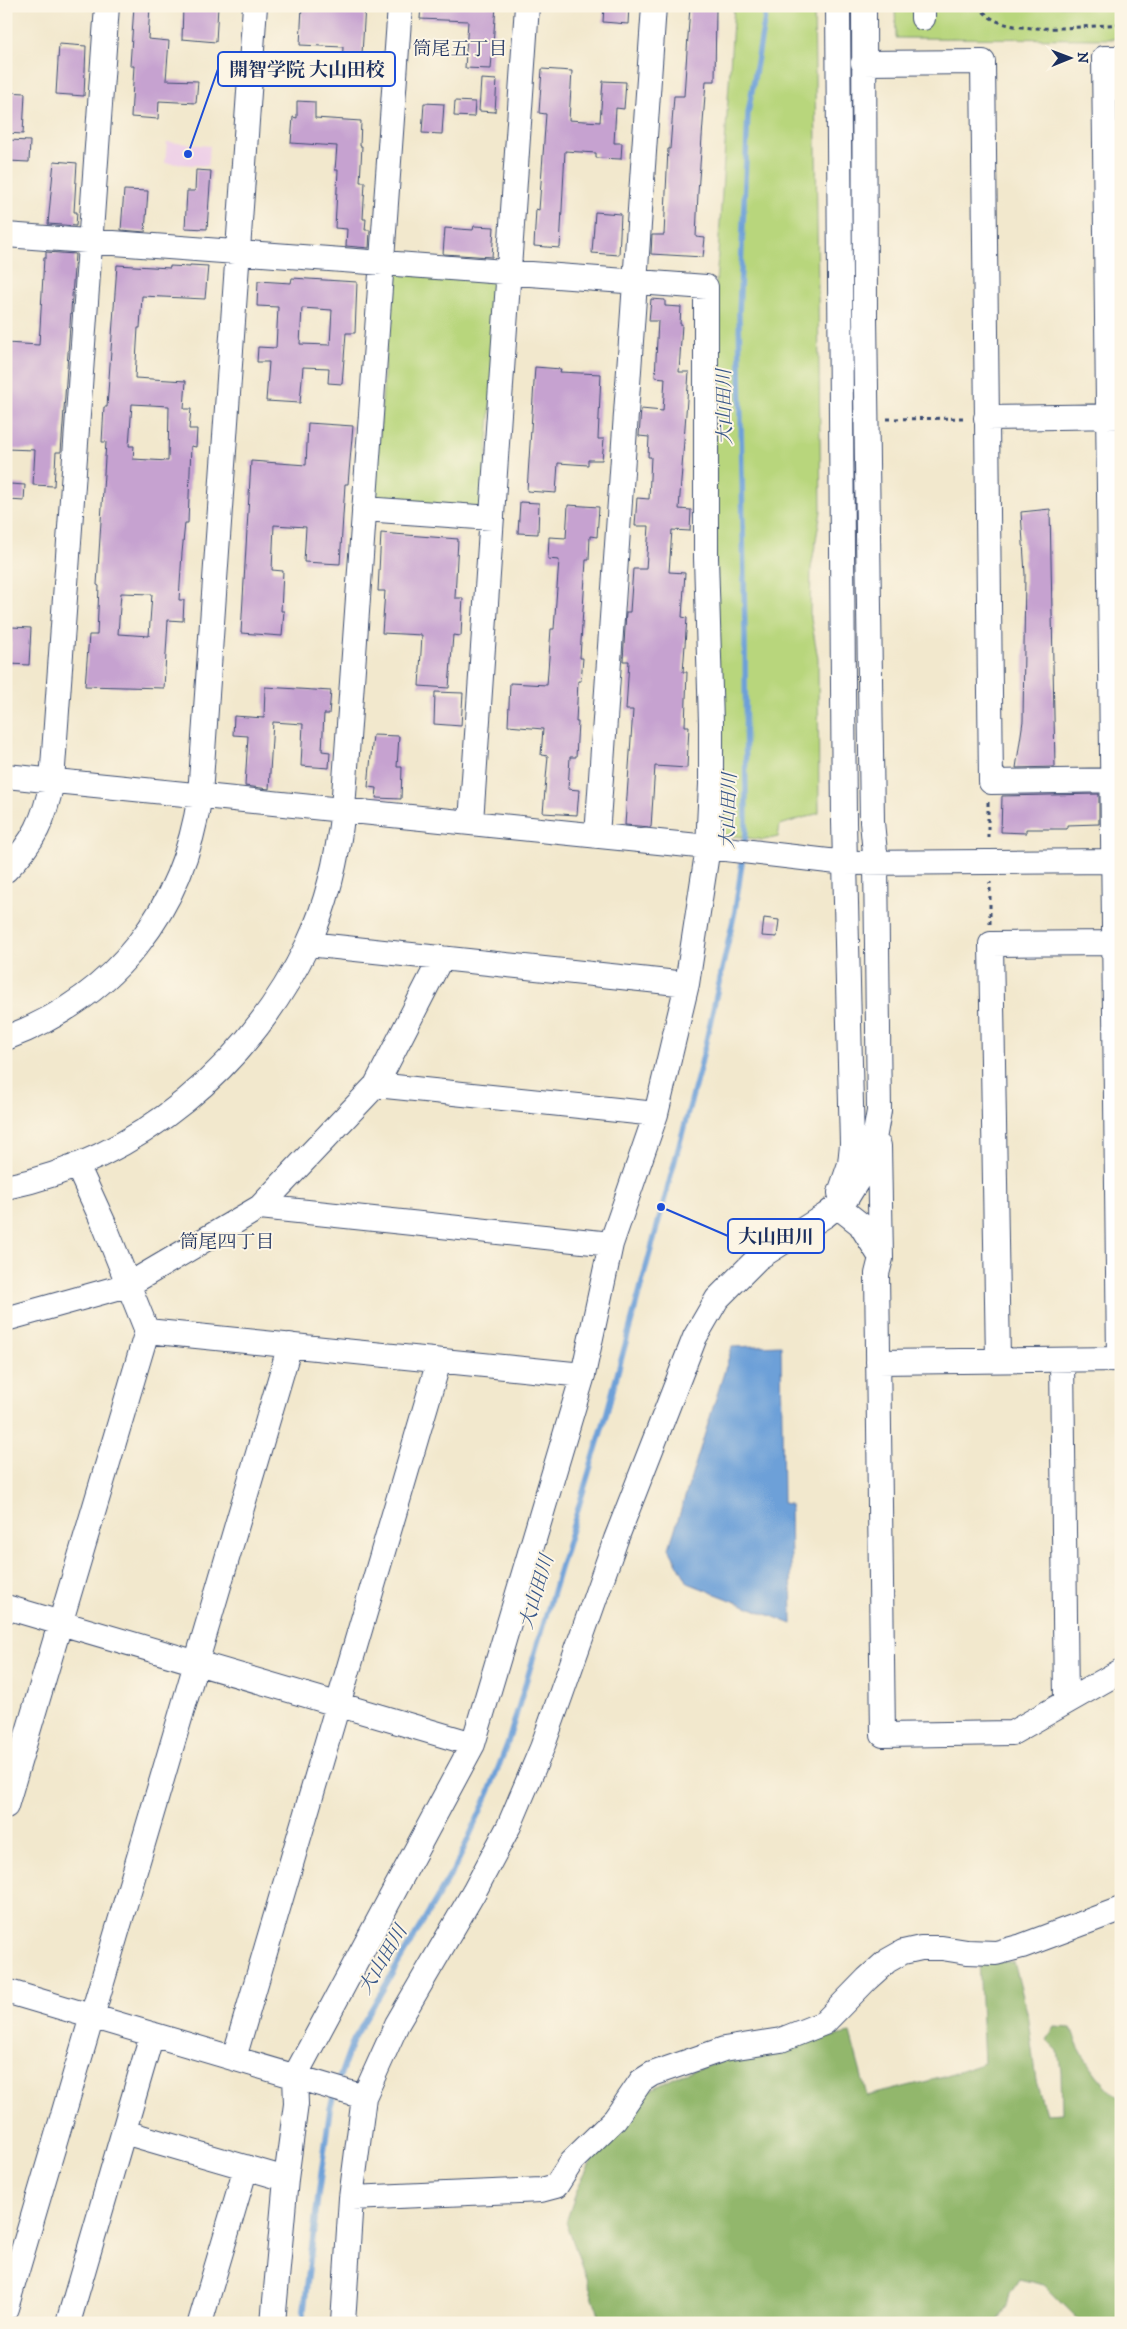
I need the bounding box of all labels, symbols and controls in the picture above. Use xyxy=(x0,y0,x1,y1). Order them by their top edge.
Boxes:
north arrow xyxy=(1044,32,1094,82)
district label: 筒尾五丁目 xyxy=(412,38,508,61)
callout: 開智学院 大山田校 xyxy=(218,52,395,86)
text: N xyxy=(1073,52,1091,64)
text: 開智学院 大山田校 xyxy=(229,59,385,82)
water label: 大山田川 xyxy=(713,367,737,445)
water label: 大山田川 xyxy=(716,771,742,849)
callout: 大山田川 xyxy=(728,1219,824,1253)
text: 大山田川 xyxy=(738,1226,814,1249)
district label: 筒尾四丁目 xyxy=(179,1231,275,1254)
water label: 大山田川 xyxy=(515,1550,560,1632)
water label: 大山田川 xyxy=(354,1920,413,1999)

